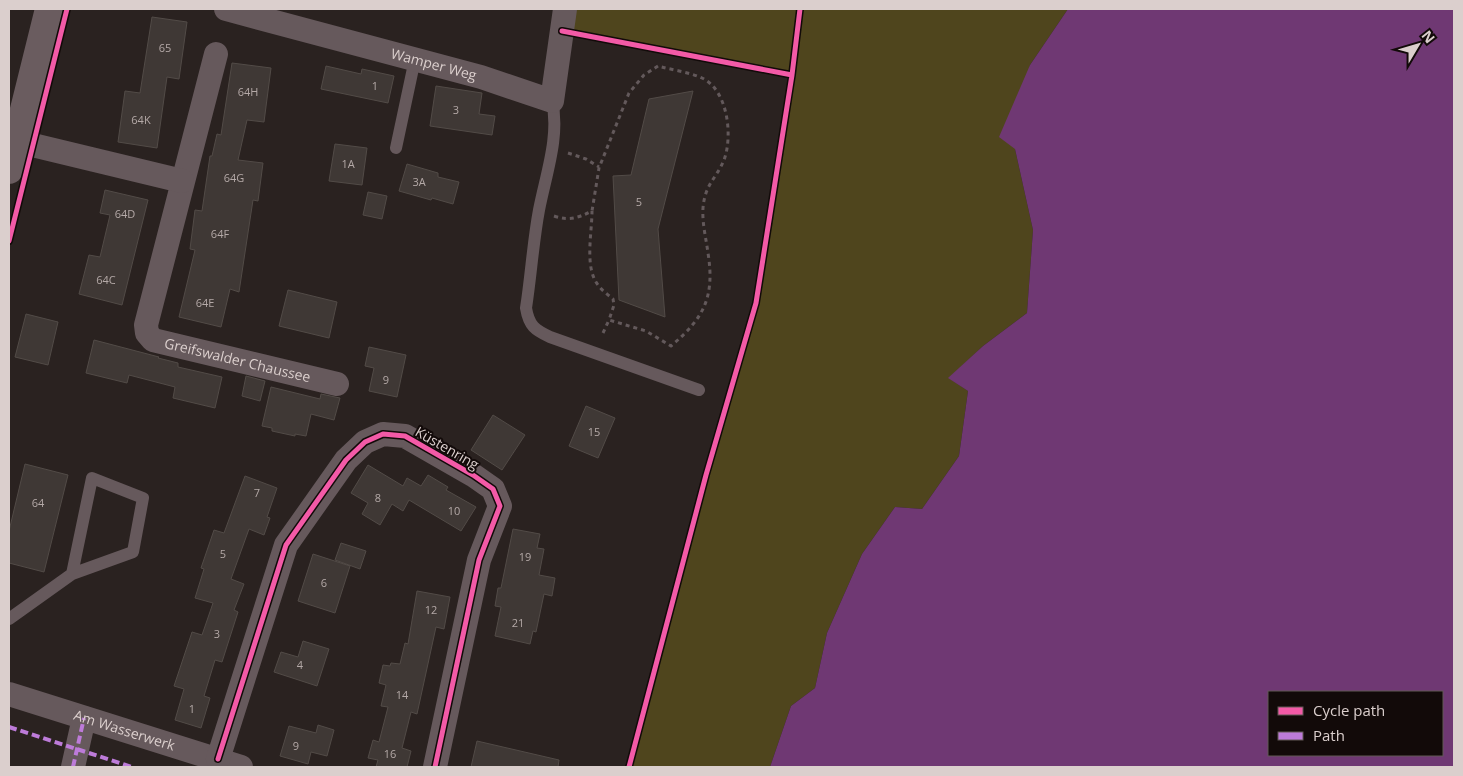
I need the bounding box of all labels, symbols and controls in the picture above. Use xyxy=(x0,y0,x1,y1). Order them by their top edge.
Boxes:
north arrow xyxy=(1393,20,1443,70)
text: N xyxy=(1418,26,1440,47)
house number: 65 xyxy=(159,40,171,55)
street label: Wamper Weg xyxy=(389,43,479,85)
house number: 1 xyxy=(372,78,378,93)
house number: 64H xyxy=(238,84,258,99)
house number: 3 xyxy=(453,102,459,117)
house number: 64K xyxy=(131,112,151,127)
house number: 1A xyxy=(341,156,355,171)
house number: 64G xyxy=(224,170,244,185)
house number: 3A xyxy=(412,174,426,189)
house number: 5 xyxy=(636,194,642,209)
house number: 64D xyxy=(115,206,135,221)
house number: 64F xyxy=(211,226,229,241)
house number: 64C xyxy=(96,272,116,287)
house number: 64E xyxy=(196,295,214,310)
street label: Greifswalder Chaussee xyxy=(163,333,313,386)
house number: 9 xyxy=(383,372,389,387)
street label: Küstenring xyxy=(412,422,483,474)
house number: 15 xyxy=(588,424,600,439)
house number: 7 xyxy=(254,485,260,500)
house number: 8 xyxy=(375,490,381,505)
house number: 64 xyxy=(32,495,45,510)
house number: 10 xyxy=(448,503,460,518)
house number: 5 xyxy=(220,546,226,561)
house number: 19 xyxy=(519,549,531,564)
house number: 6 xyxy=(321,575,327,590)
house number: 12 xyxy=(425,602,437,617)
house number: 21 xyxy=(512,615,524,630)
house number: 3 xyxy=(214,626,220,641)
house number: 4 xyxy=(297,657,304,672)
house number: 14 xyxy=(396,687,409,702)
legend xyxy=(1268,691,1443,756)
text: Cycle path xyxy=(1313,700,1385,720)
house number: 1 xyxy=(189,701,195,716)
street label: Am Wasserwerk xyxy=(72,705,178,755)
text: Path xyxy=(1313,725,1345,745)
house number: 9 xyxy=(293,738,299,753)
house number: 16 xyxy=(384,746,396,761)

